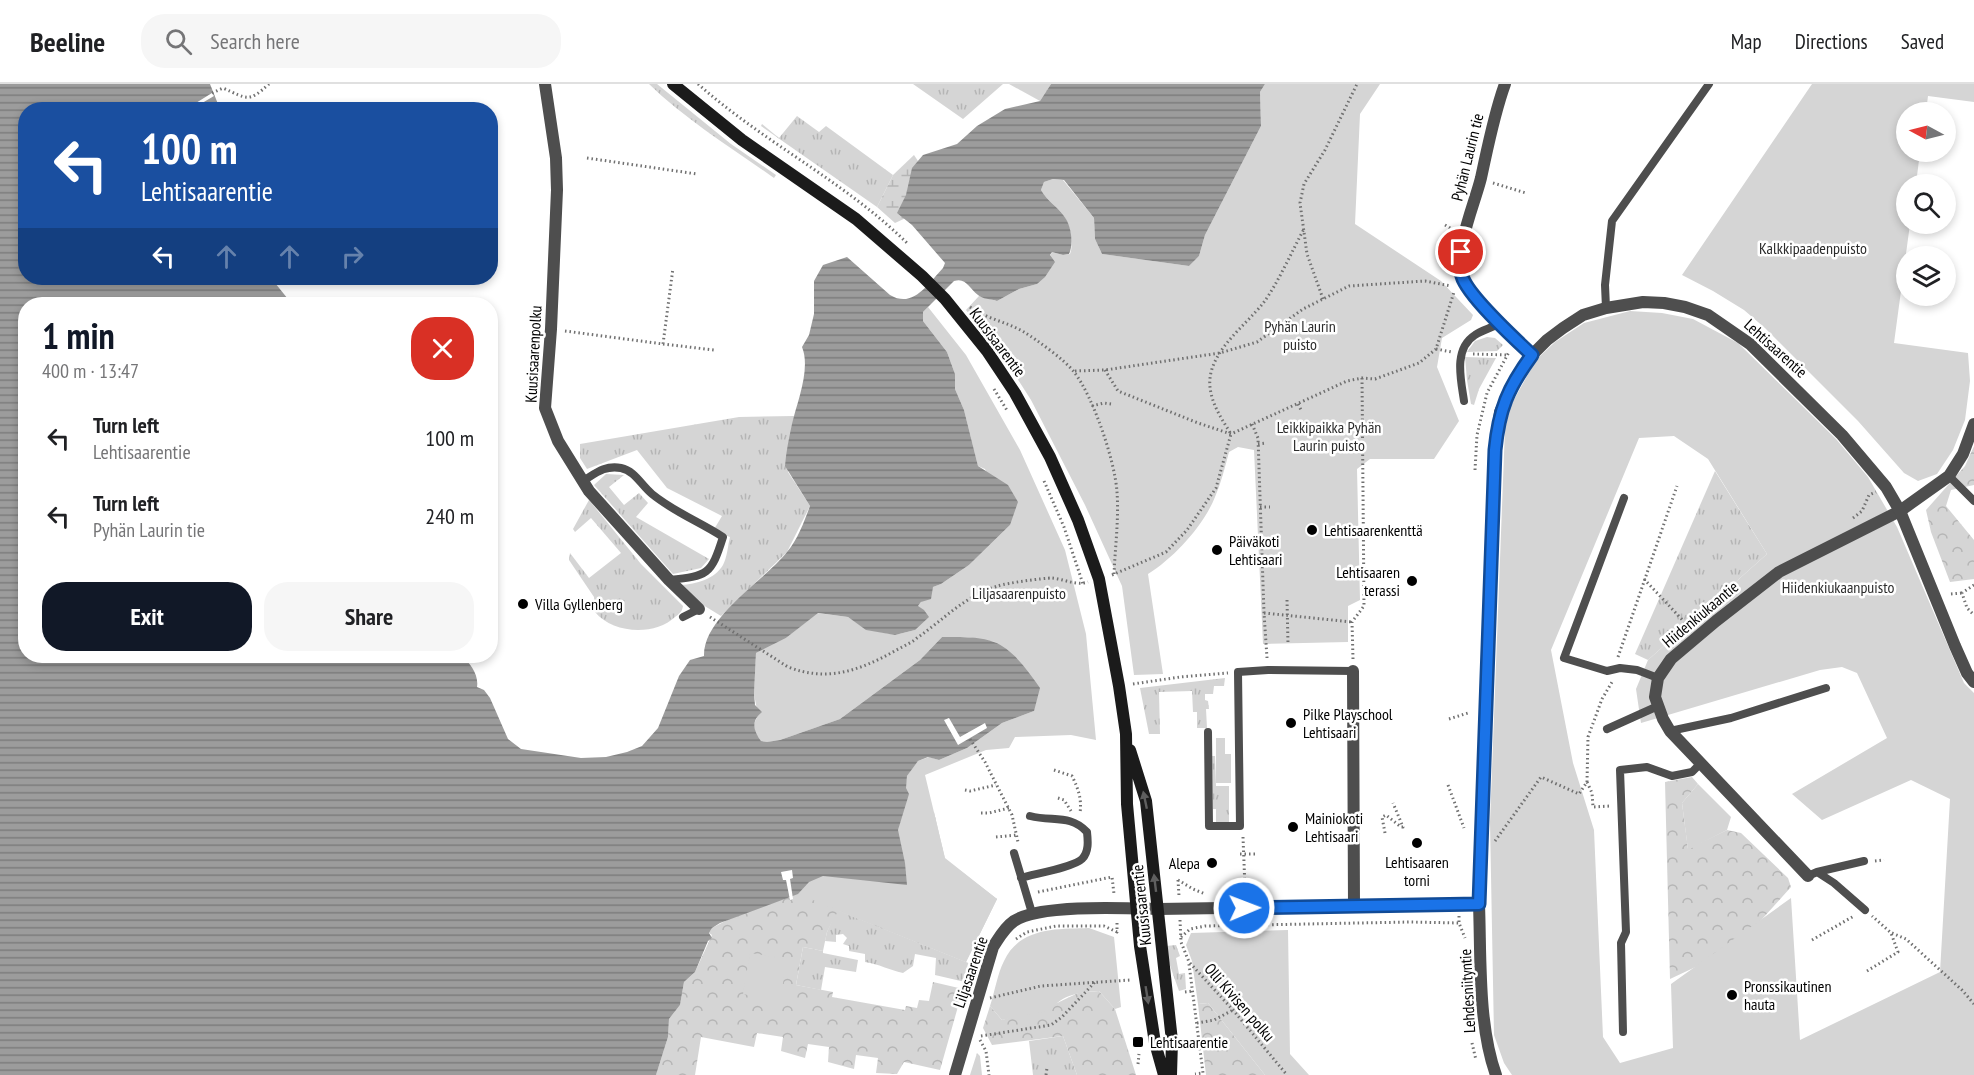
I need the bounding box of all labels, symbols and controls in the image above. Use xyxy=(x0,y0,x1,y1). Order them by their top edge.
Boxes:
search box xyxy=(141,14,561,68)
text: Beeline xyxy=(30,23,105,60)
icon: search xyxy=(162,25,195,58)
text: Search here xyxy=(210,27,300,55)
text: Map xyxy=(1731,28,1762,55)
text: Directions xyxy=(1795,28,1868,55)
text: Saved xyxy=(1901,28,1944,55)
north arrow xyxy=(1896,102,1956,162)
map controls xyxy=(1896,102,1956,306)
street label: Pyhän Laurin tie xyxy=(1446,111,1488,203)
text: 100 m xyxy=(141,121,238,176)
icon: left xyxy=(42,126,120,204)
text: Lehtisaarentie xyxy=(141,174,273,208)
button: search xyxy=(1896,174,1956,234)
pin xyxy=(1435,226,1486,277)
icon: arrive xyxy=(1444,235,1477,268)
park label: Kalkkipaadenpuisto xyxy=(1759,238,1867,258)
icon: left xyxy=(147,240,180,273)
icon: ahead xyxy=(210,240,243,273)
icon: ahead xyxy=(273,240,306,273)
icon: right xyxy=(336,240,369,273)
button: layers xyxy=(1896,246,1956,306)
street label: Kuusisaarentie xyxy=(966,304,1030,380)
street label: Kuusisaarenpolku xyxy=(520,305,546,403)
text: 1 min xyxy=(42,312,115,359)
street label: Lehtisaarentie xyxy=(1740,314,1812,382)
park label: Pyhän Laurin puisto xyxy=(1264,316,1336,354)
button: close xyxy=(411,317,474,380)
text: 400 m · 13:47 xyxy=(42,358,139,384)
text: Turn left xyxy=(93,411,159,439)
park label: Leikkipaikka Pyhän Laurin puisto xyxy=(1277,417,1381,455)
icon: left xyxy=(42,422,75,455)
text: 100 m xyxy=(425,424,474,452)
text: Lehtisaarentie xyxy=(93,439,191,465)
text: Turn left xyxy=(93,489,159,517)
icon: left xyxy=(42,500,75,533)
text: 240 m xyxy=(425,502,474,530)
text: Pyhän Laurin tie xyxy=(93,517,205,543)
place label: Lehtisaarenkenttä xyxy=(1324,520,1423,540)
marker: Lehtisaarenkenttä xyxy=(1305,523,1319,537)
place label: Päiväkoti Lehtisaari xyxy=(1229,531,1283,569)
marker: Päiväkoti Lehtisaari xyxy=(1210,543,1224,557)
place label: Lehtisaaren terassi xyxy=(1336,562,1400,600)
marker: Lehtisaaren terassi xyxy=(1405,574,1419,588)
street label: Hiidenkiukaantie xyxy=(1658,576,1742,652)
park label: Hiidenkiukaanpuisto xyxy=(1782,577,1894,597)
button: Exit xyxy=(42,582,252,651)
button: Share xyxy=(264,582,474,651)
park label: Liljasaarenpuisto xyxy=(972,583,1066,603)
place label: Villa Gyllenberg xyxy=(534,594,623,614)
marker: Villa Gyllenberg xyxy=(516,597,530,611)
place label: Pilke Playschool Lehtisaari xyxy=(1303,704,1393,742)
marker: Pilke Playschool Lehtisaari xyxy=(1284,716,1298,730)
one-way arrow xyxy=(1139,791,1149,809)
place label: Mainiokoti Lehtisaari xyxy=(1305,808,1363,846)
marker: Mainiokoti Lehtisaari xyxy=(1286,820,1300,834)
marker: Lehtisaaren torni xyxy=(1410,836,1424,850)
place label: Lehtisaaren torni xyxy=(1385,852,1449,890)
place label: Alepa xyxy=(1169,853,1200,873)
marker: Alepa xyxy=(1205,856,1219,870)
street label: Kuusisaarentie xyxy=(1127,864,1155,946)
one-way arrow xyxy=(1150,874,1160,893)
position arrow xyxy=(1212,876,1276,940)
street label: Liljasaarentie xyxy=(948,934,992,1010)
street label: Lehdesniityntie xyxy=(1455,948,1479,1034)
street label: Olli Kivisen polku xyxy=(1201,959,1280,1045)
place label: Pronssikautinen hauta xyxy=(1744,976,1831,1014)
one-way arrow xyxy=(1143,985,1152,1004)
marker: Pronssikautinen hauta xyxy=(1725,988,1739,1002)
place label: Lehtisaarentie xyxy=(1150,1032,1228,1052)
marker: Lehtisaarentie xyxy=(1131,1035,1145,1049)

